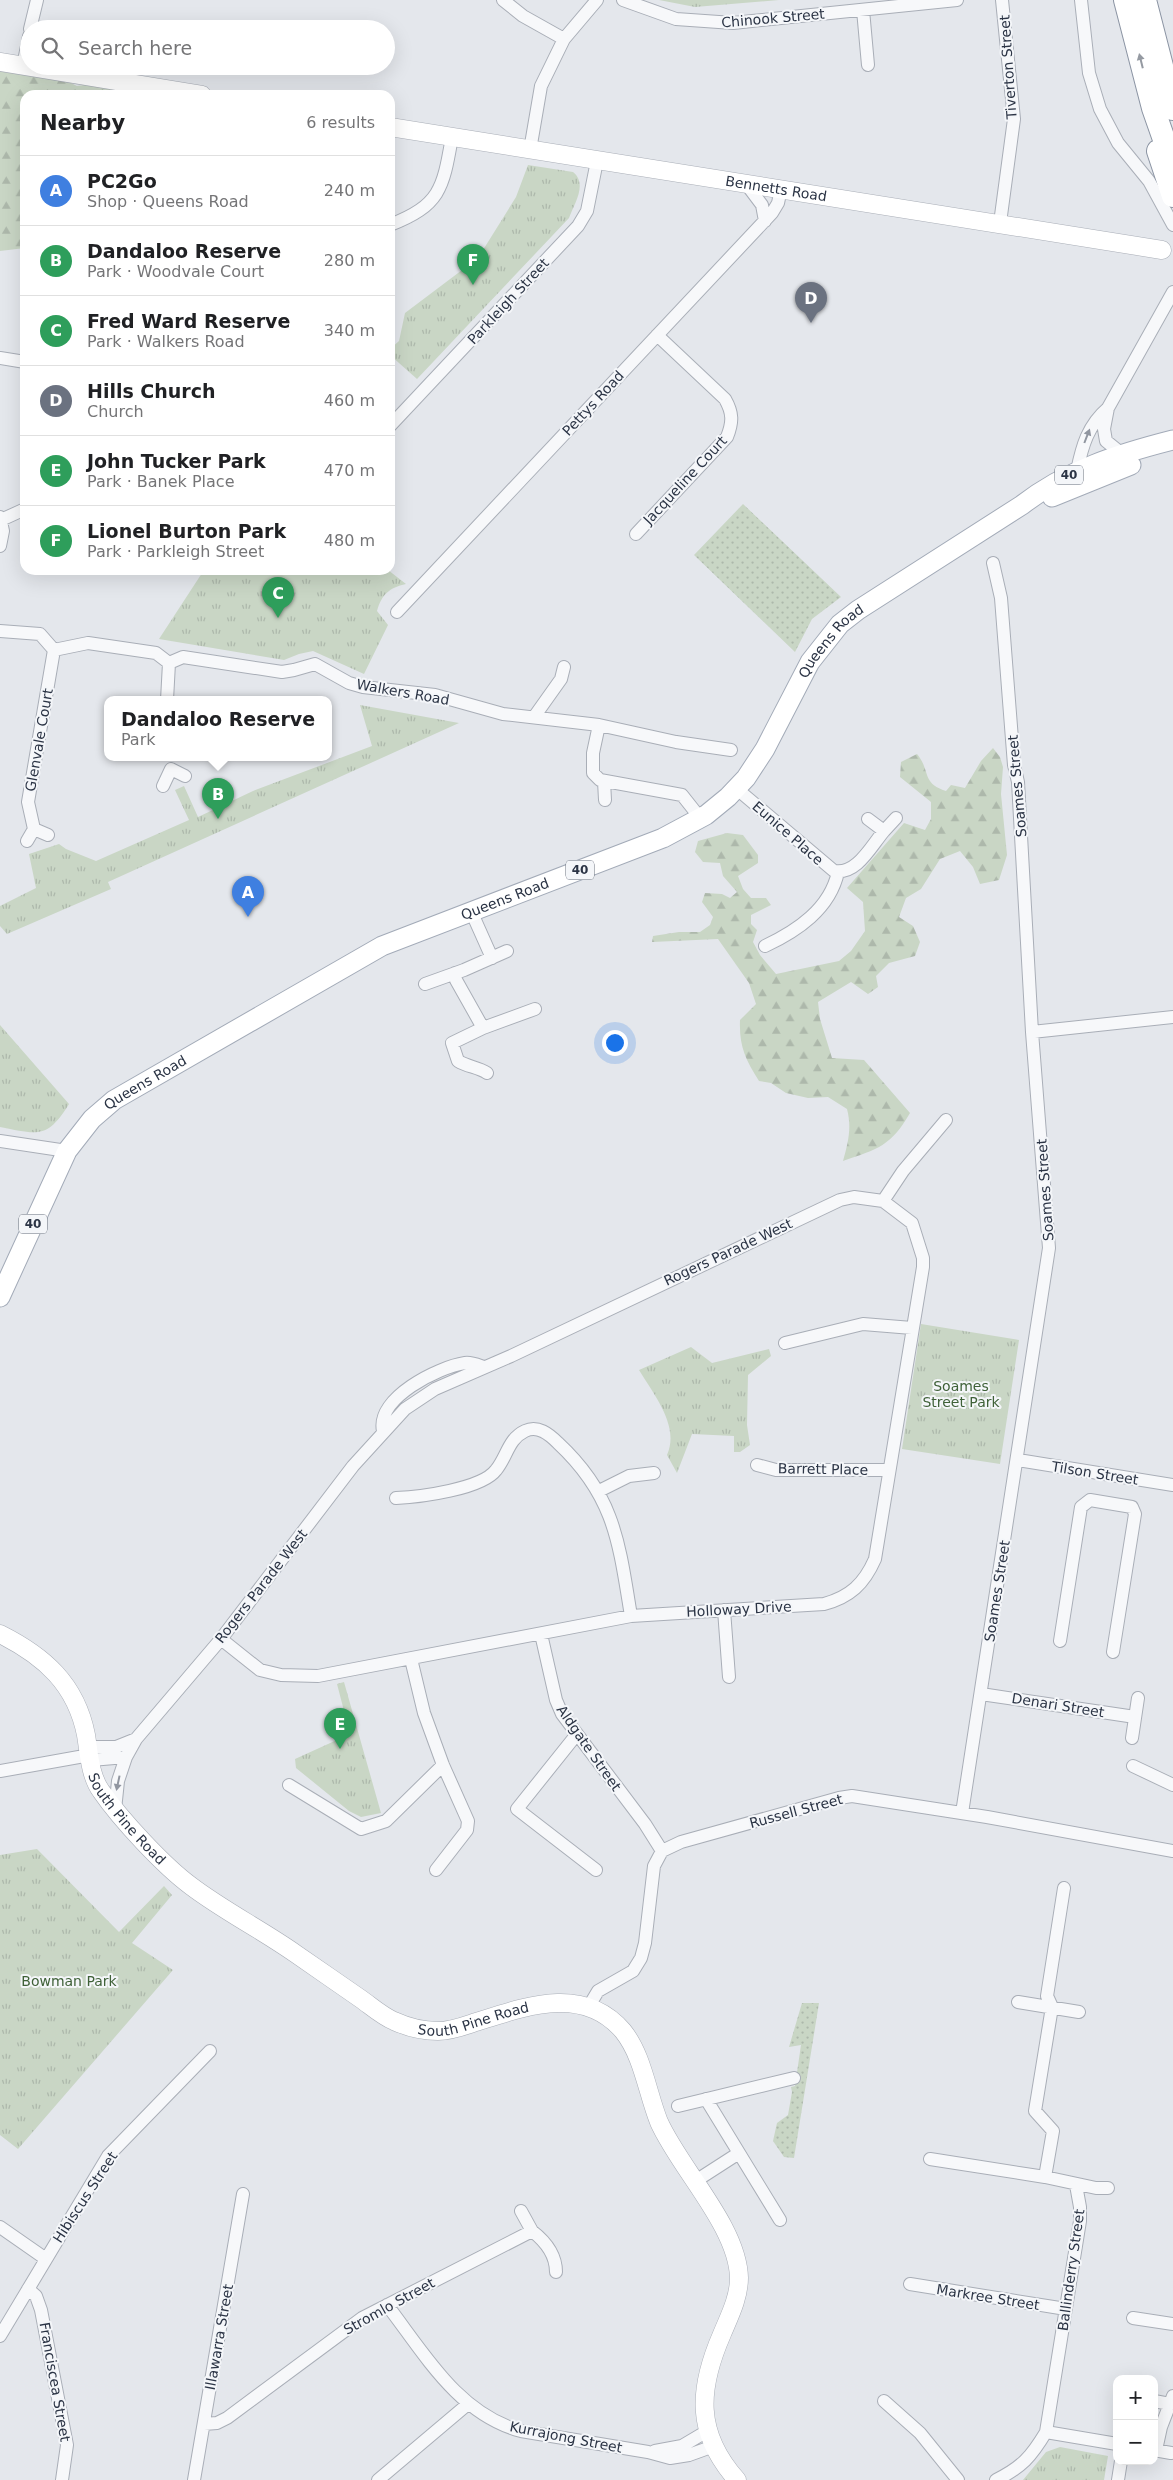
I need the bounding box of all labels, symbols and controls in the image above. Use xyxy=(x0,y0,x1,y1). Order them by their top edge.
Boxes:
street label: Chinook Street xyxy=(721,5,826,30)
street label: Tiverton Street xyxy=(996,14,1020,121)
search box xyxy=(20,20,395,75)
icon: search xyxy=(38,34,66,62)
text: Search here xyxy=(78,37,192,59)
one-way arrow xyxy=(1137,54,1145,69)
text: Nearby xyxy=(40,111,125,135)
text: 6 results xyxy=(306,113,375,132)
text: PC2Go xyxy=(87,170,157,192)
street label: Bennetts Road xyxy=(724,173,828,204)
text: A xyxy=(50,181,62,200)
text: 240 m xyxy=(324,181,375,200)
text: Shop · Queens Road xyxy=(87,192,249,211)
text: Dandaloo Reserve xyxy=(87,240,281,262)
pin: F xyxy=(457,244,489,285)
text: B xyxy=(50,251,62,270)
text: 280 m xyxy=(324,251,375,270)
street label: Parkleigh Street xyxy=(464,254,552,347)
text: Park · Woodvale Court xyxy=(87,262,264,281)
pin: D xyxy=(795,282,827,323)
text: Fred Ward Reserve xyxy=(87,310,290,332)
text: C xyxy=(50,321,62,340)
text: 340 m xyxy=(324,321,375,340)
text: Park · Walkers Road xyxy=(87,332,245,351)
street label: Pettys Road xyxy=(559,367,627,439)
text: Hills Church xyxy=(87,380,216,402)
text: D xyxy=(49,391,63,410)
text: 460 m xyxy=(324,391,375,410)
text: Church xyxy=(87,402,144,421)
one-way arrow xyxy=(1084,429,1091,444)
street label: Jacqueline Court xyxy=(639,432,730,528)
text: John Tucker Park xyxy=(87,450,266,472)
text: E xyxy=(51,461,61,480)
text: 470 m xyxy=(324,461,375,480)
road number: 40 xyxy=(1055,466,1083,484)
text: Park · Banek Place xyxy=(87,472,235,491)
text: Lionel Burton Park xyxy=(87,520,286,542)
text: F xyxy=(51,531,61,550)
text: 480 m xyxy=(324,531,375,550)
text: Park · Parkleigh Street xyxy=(87,542,264,561)
pin: C xyxy=(262,577,294,618)
street label: Queens Road xyxy=(795,601,866,681)
street label: Walkers Road xyxy=(355,676,451,708)
street label: Glenvale Court xyxy=(22,687,56,793)
popup xyxy=(104,696,332,761)
text: Dandaloo Reserve xyxy=(121,708,315,730)
text: Park xyxy=(121,730,156,749)
street label: Soames Street xyxy=(1005,734,1029,838)
pin: B xyxy=(202,778,234,819)
street label: Eunice Place xyxy=(749,798,827,868)
road number: 40 xyxy=(566,860,594,880)
street label: Queens Road xyxy=(459,875,551,923)
pin: A xyxy=(232,876,264,917)
your location xyxy=(602,1030,628,1056)
street label: Queens Road xyxy=(101,1052,189,1113)
street label: Soames Street xyxy=(1033,1138,1057,1242)
road number: 40 xyxy=(19,1214,47,1234)
street label: Rogers Parade West xyxy=(661,1215,795,1289)
park label: Soames Street Park xyxy=(922,1378,1001,1410)
street label: Tilson Street xyxy=(1049,1458,1140,1488)
street label: Barrett Place xyxy=(778,1460,868,1478)
street label: Rogers Parade West xyxy=(212,1526,311,1646)
street label: Soames Street xyxy=(981,1539,1013,1643)
street label: Holloway Drive xyxy=(686,1598,792,1620)
street label: Denari Street xyxy=(1011,1690,1106,1720)
street label: Aldgate Street xyxy=(554,1702,625,1794)
pin: E xyxy=(324,1708,356,1749)
street label: South Pine Road xyxy=(85,1771,169,1868)
one-way arrow xyxy=(114,1775,122,1791)
street label: Russell Street xyxy=(748,1791,845,1831)
park label: Bowman Park xyxy=(21,1973,118,1989)
street label: South Pine Road xyxy=(416,1999,530,2039)
street label: Hibiscus Street xyxy=(50,2148,121,2246)
street label: Ballinderry Street xyxy=(1055,2208,1088,2332)
street label: Stromlo Street xyxy=(341,2274,438,2338)
street label: Markree Street xyxy=(935,2281,1041,2313)
street label: Illawarra Street xyxy=(202,2282,236,2391)
street label: Franciscea Street xyxy=(37,2321,73,2443)
map controls xyxy=(1113,2375,1158,2465)
button: + xyxy=(1113,2375,1158,2420)
street label: Kurrajong Street xyxy=(508,2418,624,2456)
button: − xyxy=(1113,2420,1158,2465)

